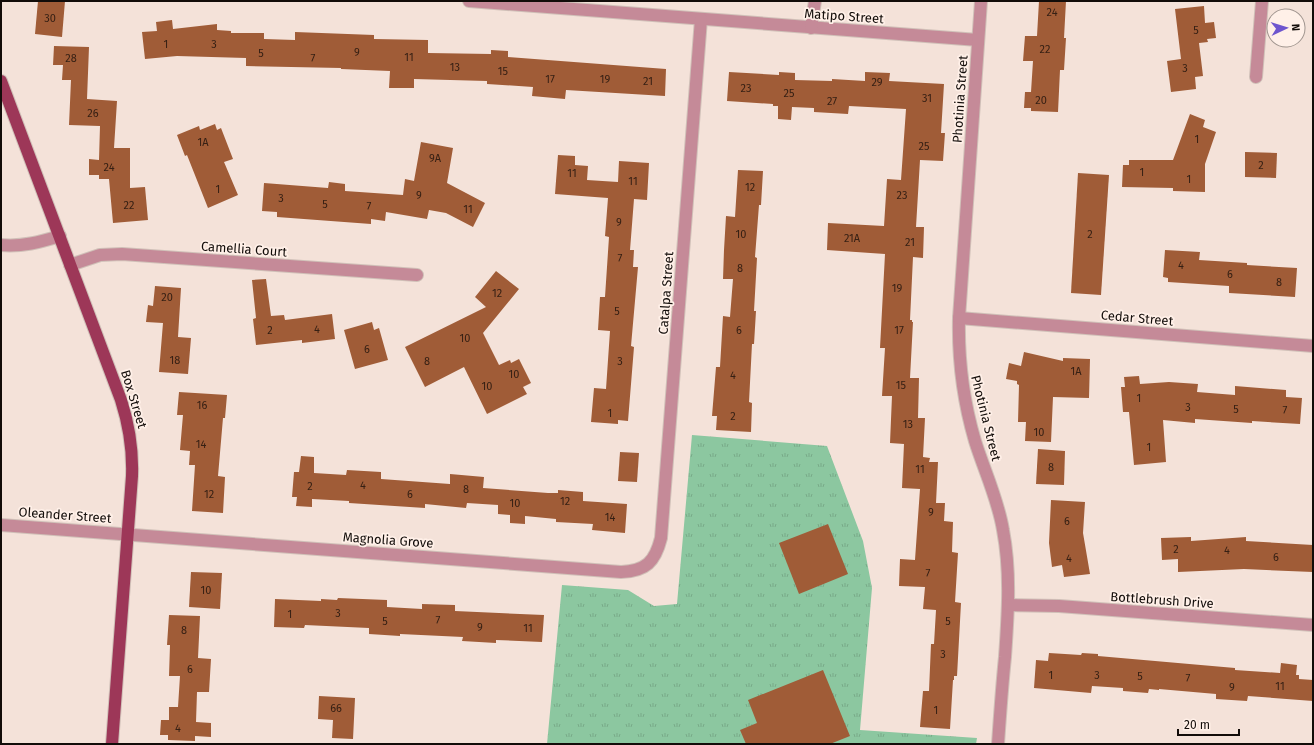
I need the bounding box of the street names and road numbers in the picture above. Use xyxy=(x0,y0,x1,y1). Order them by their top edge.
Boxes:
street label: Matipo Street xyxy=(804,6,885,26)
street label: Photinia Street xyxy=(949,54,971,143)
street label: Camellia Court xyxy=(201,239,288,260)
street label: Catalpa Street xyxy=(656,251,676,335)
street label: Cedar Street xyxy=(1100,307,1174,329)
street label: Box Street xyxy=(118,368,150,430)
street label: Photinia Street xyxy=(968,374,1004,463)
street label: Oleander Street xyxy=(18,504,112,526)
street label: Magnolia Grove xyxy=(342,529,434,551)
street label: Bottlebrush Drive xyxy=(1110,589,1214,611)

